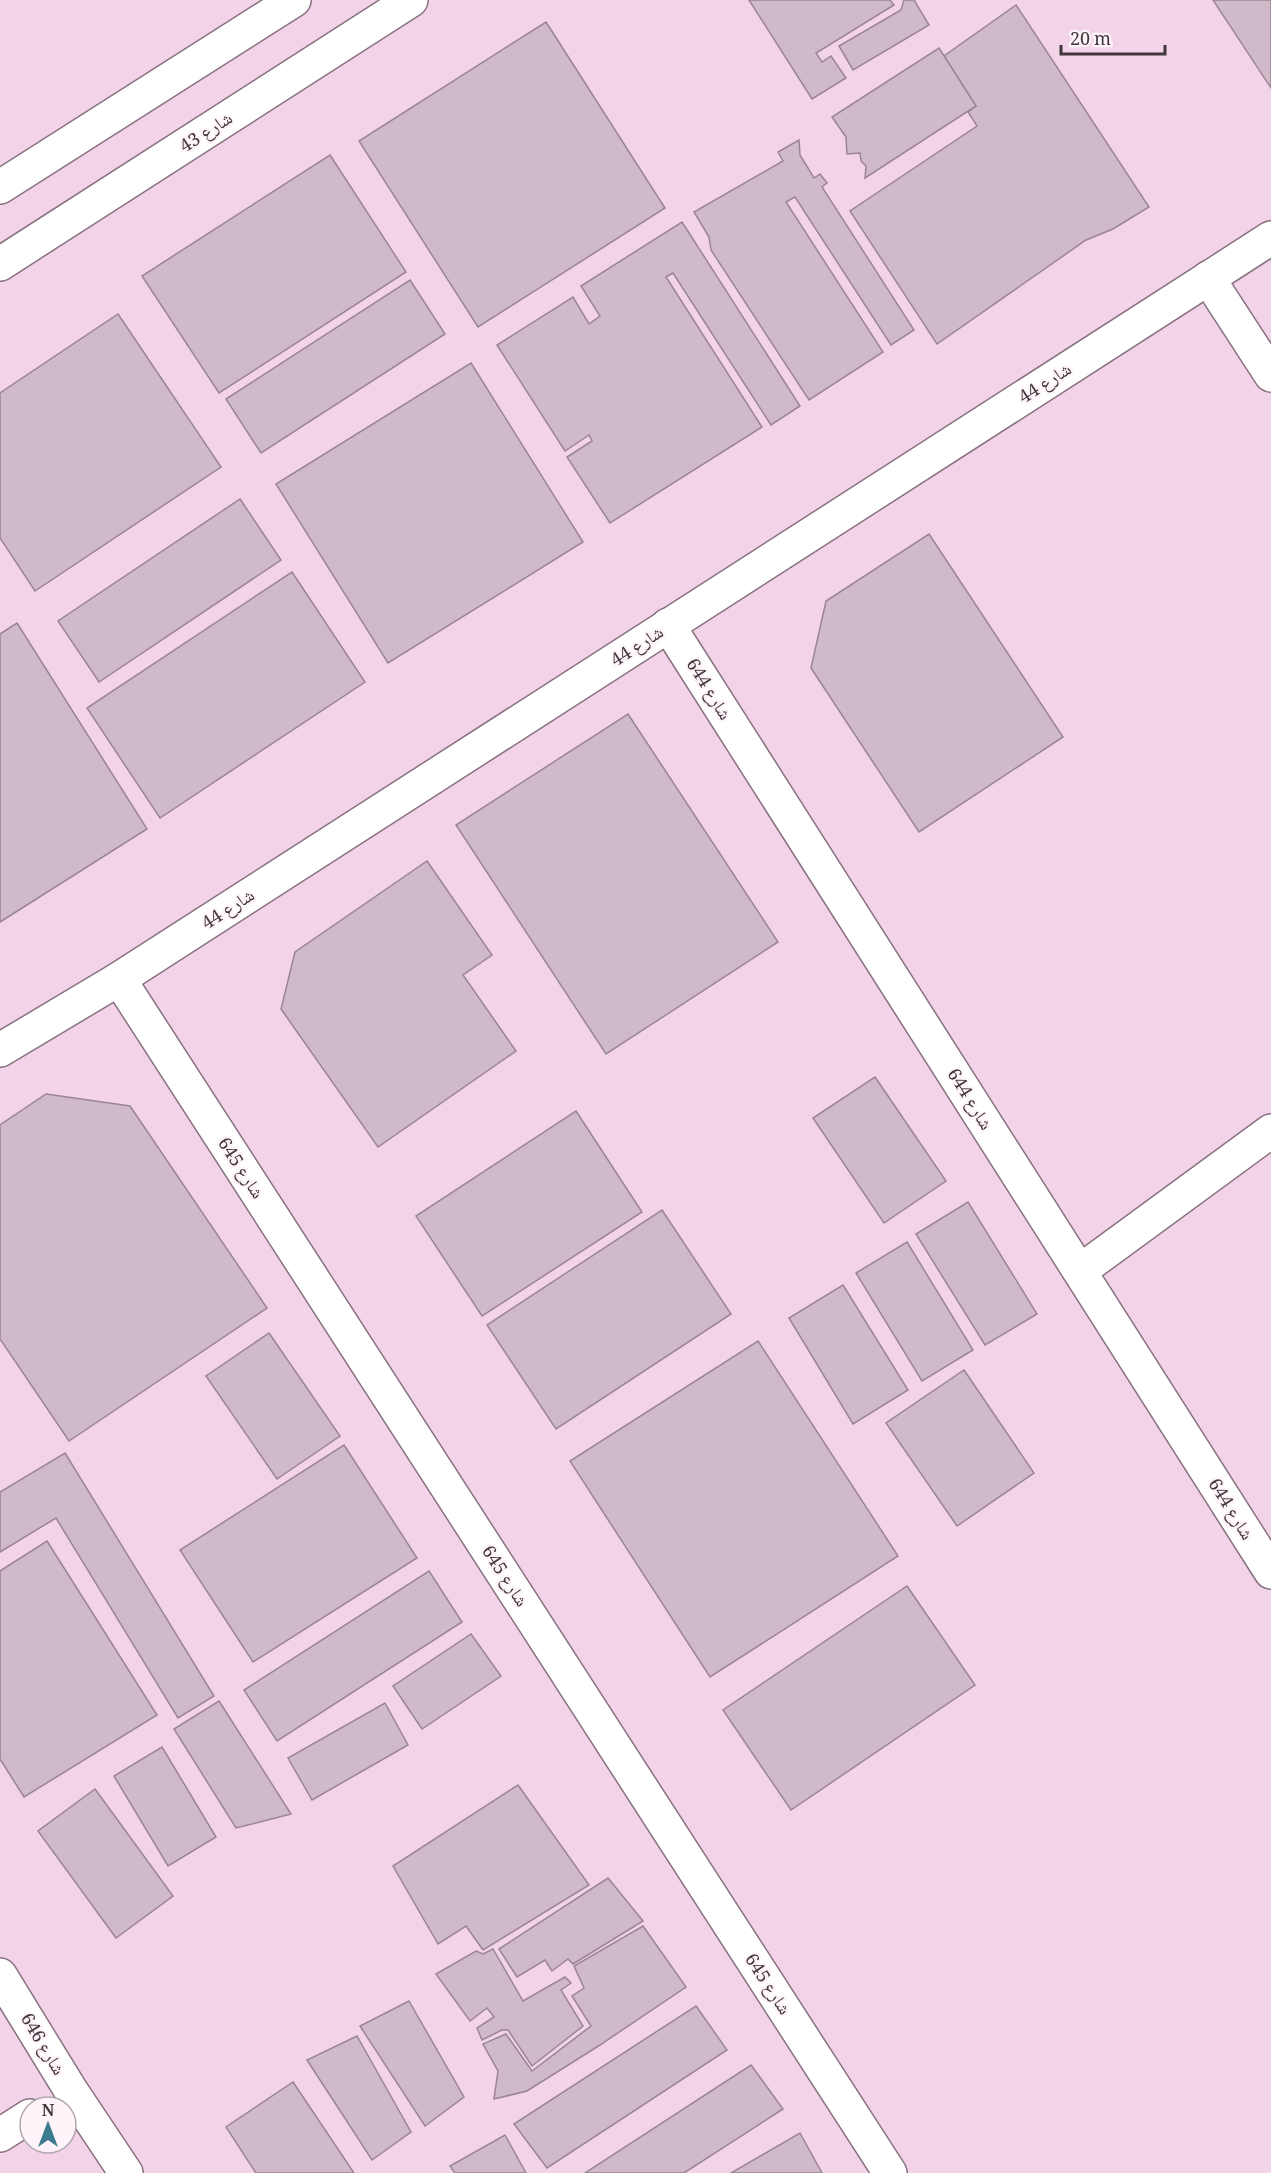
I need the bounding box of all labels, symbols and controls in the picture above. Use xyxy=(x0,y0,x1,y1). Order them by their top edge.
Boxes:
scale bar xyxy=(1061,18,1164,56)
text: 20 m xyxy=(1070,26,1111,56)
street label: شارع 43 xyxy=(174,105,240,162)
street label: شارع 44 xyxy=(1013,356,1079,413)
street label: شارع 44 xyxy=(605,619,671,676)
street label: شارع 644 xyxy=(676,653,738,727)
street label: شارع 44 xyxy=(196,882,262,939)
street label: شارع 644 xyxy=(937,1063,999,1137)
street label: شارع 645 xyxy=(208,1132,271,1206)
street label: شارع 644 xyxy=(1198,1473,1260,1547)
street label: شارع 645 xyxy=(472,1540,535,1614)
street label: شارع 645 xyxy=(735,1948,798,2022)
street label: شارع 646 xyxy=(11,2008,72,2082)
north arrow xyxy=(18,2095,78,2155)
text: N xyxy=(42,2099,55,2126)

